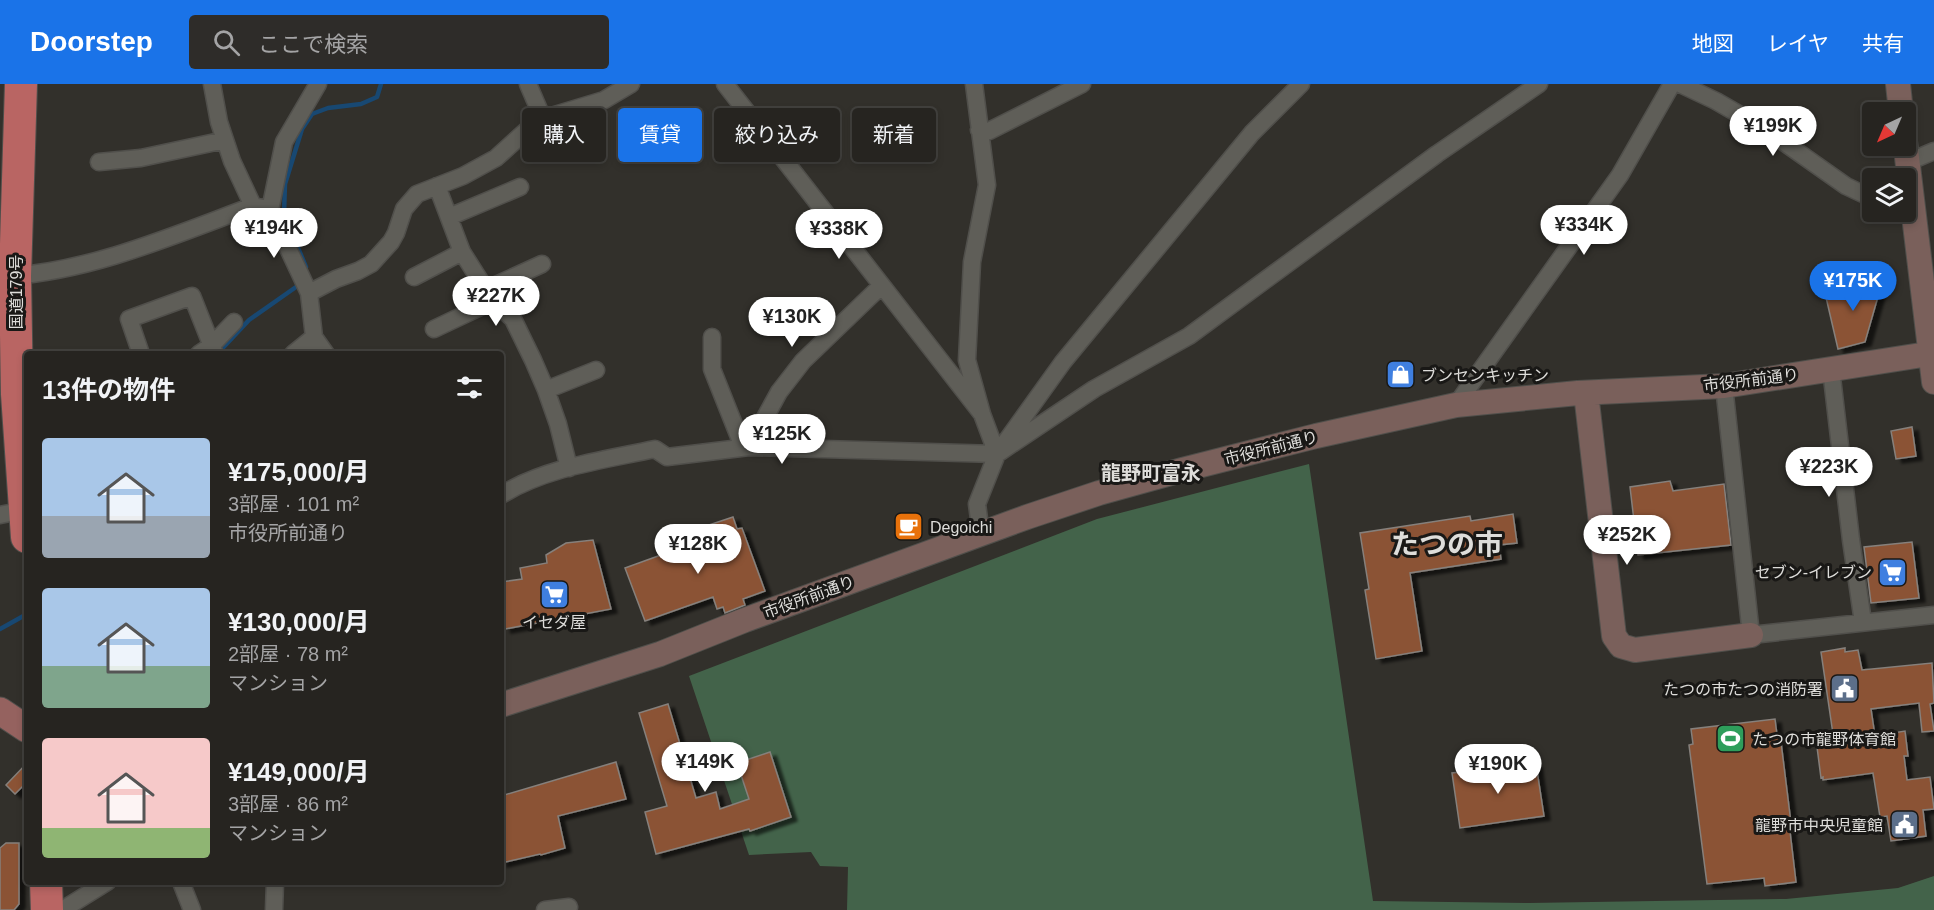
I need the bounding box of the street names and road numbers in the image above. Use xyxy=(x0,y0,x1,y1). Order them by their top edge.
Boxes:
street label: 国道179号 xyxy=(8,255,25,329)
street label: 市役所前通り xyxy=(1702,366,1800,394)
street label: 市役所前通り xyxy=(1222,428,1320,468)
street label: 市役所前通り xyxy=(761,573,857,621)

